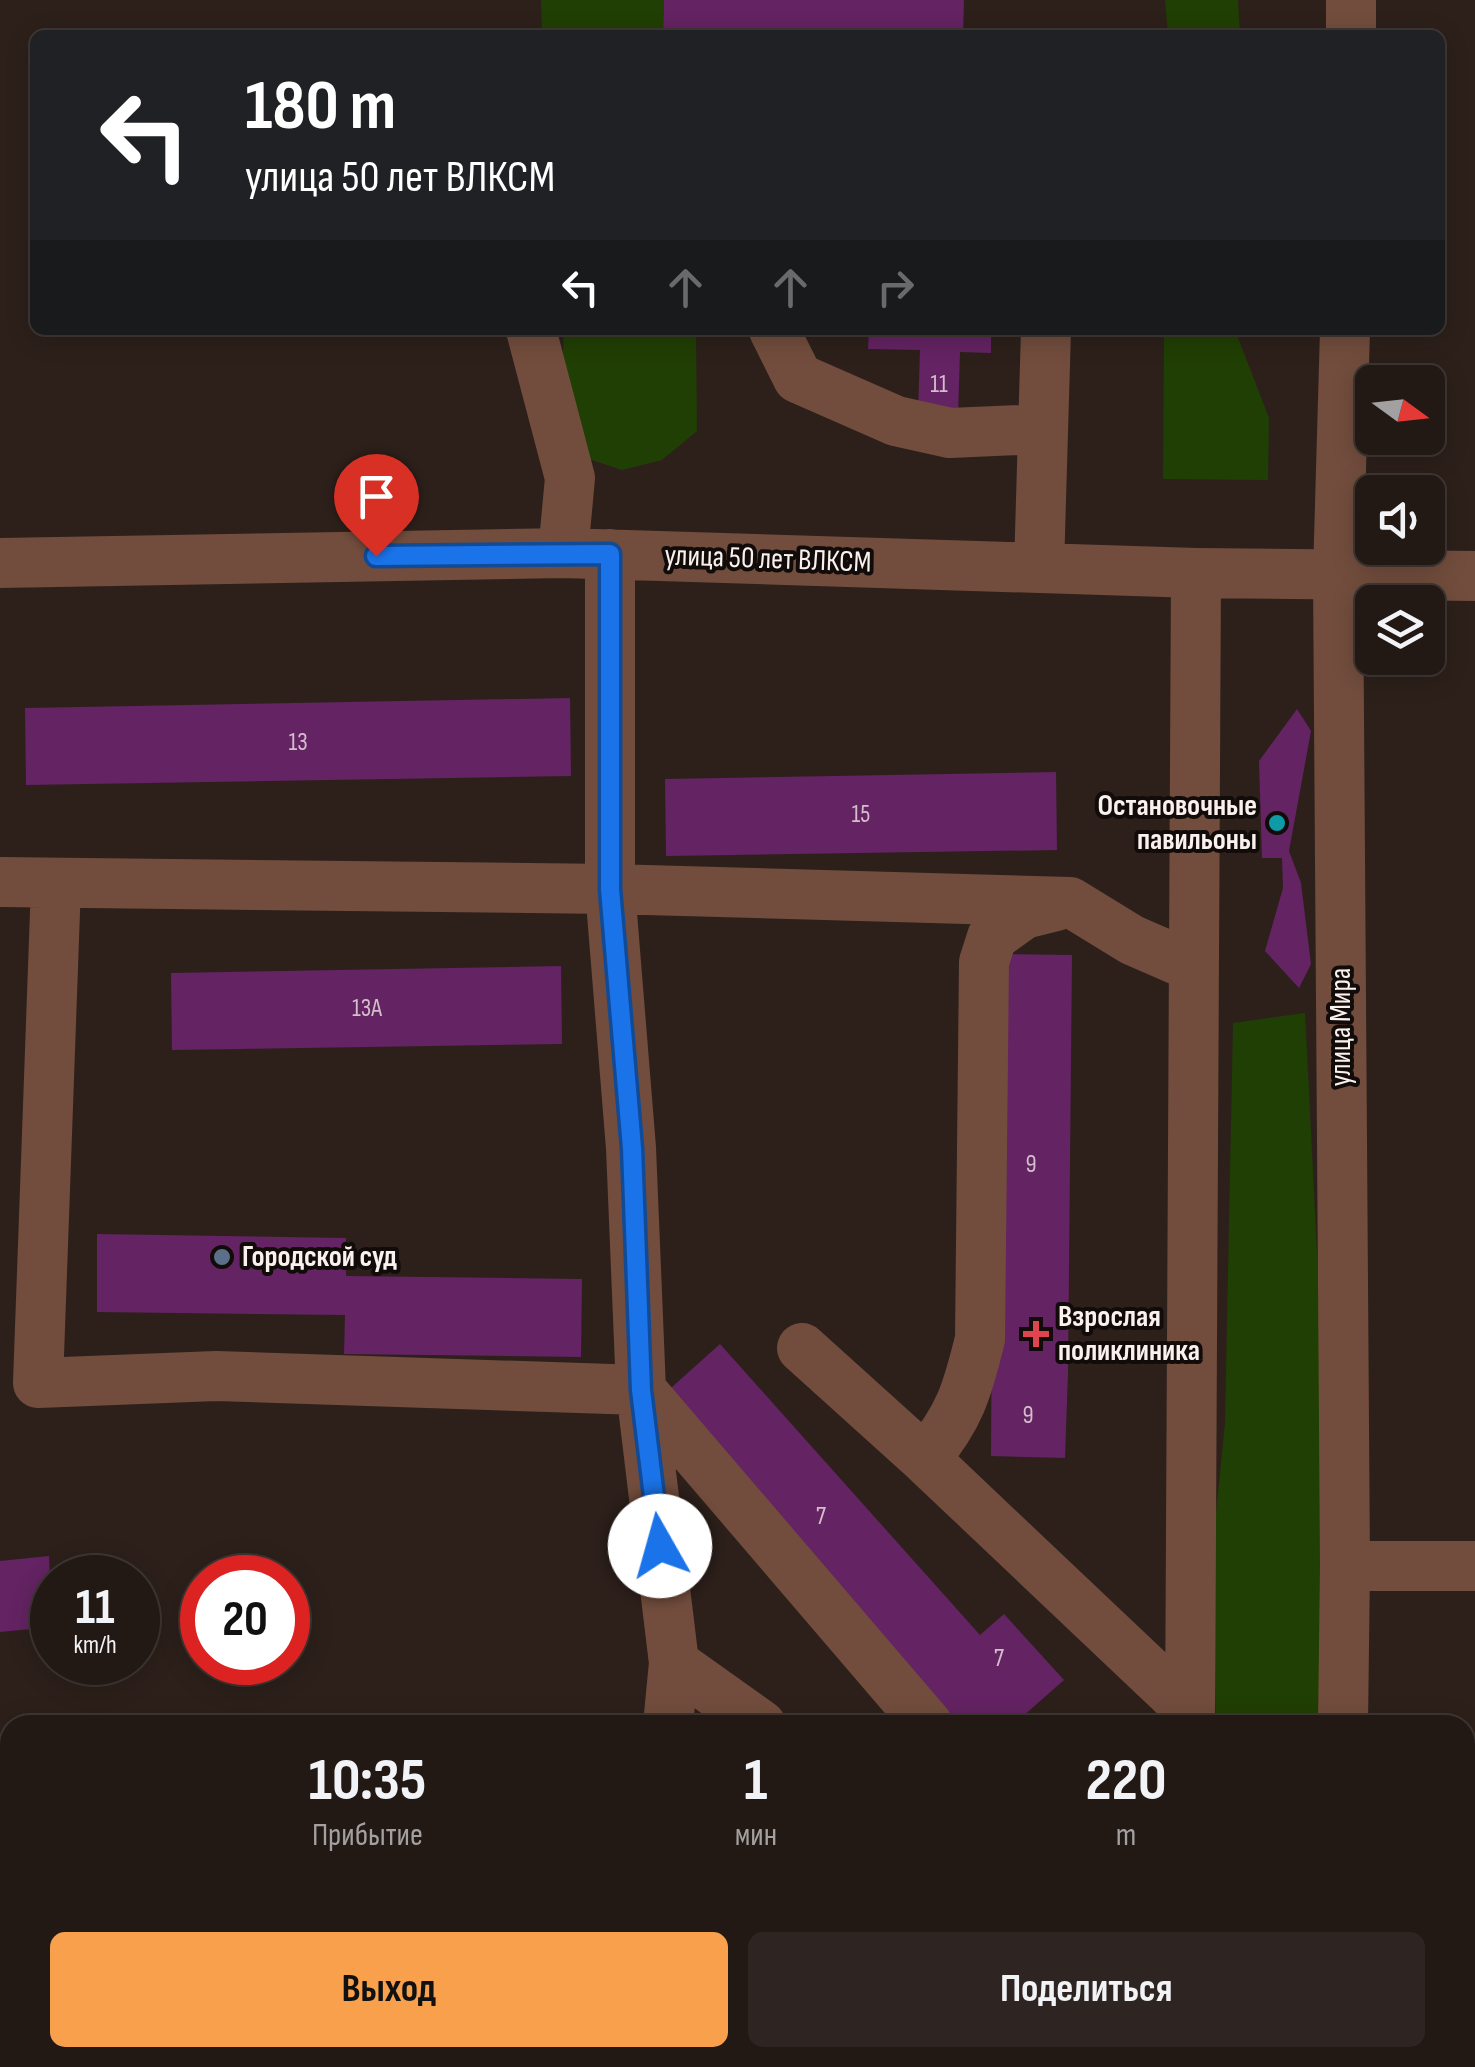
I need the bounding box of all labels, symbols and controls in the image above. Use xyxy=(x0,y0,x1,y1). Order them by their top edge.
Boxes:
text: 180 m xyxy=(245,65,396,149)
icon: left xyxy=(80,70,210,200)
text: улица 50 лет ВЛКСМ xyxy=(245,150,555,205)
icon: left xyxy=(553,260,608,315)
icon: ahead xyxy=(658,260,713,315)
icon: ahead xyxy=(763,260,818,315)
icon: right xyxy=(868,260,923,315)
north arrow xyxy=(1355,365,1445,455)
map controls xyxy=(1355,365,1445,675)
house number: 11 xyxy=(930,369,948,400)
pin xyxy=(334,454,419,557)
icon: arrive xyxy=(349,469,404,524)
button: sound xyxy=(1355,475,1445,565)
street label: улица 50 лет ВЛКСМ xyxy=(664,537,872,581)
button: layers xyxy=(1355,585,1445,675)
house number: 13 xyxy=(288,727,308,758)
place label: Остановочные павильоны xyxy=(1097,788,1257,858)
house number: 15 xyxy=(852,799,870,830)
marker: Остановочные павильоны xyxy=(1266,812,1288,834)
street label: улица Мира xyxy=(1323,968,1359,1086)
house number: 13А xyxy=(352,993,382,1024)
house number: 9 xyxy=(1025,1149,1037,1180)
place label: Городской суд xyxy=(242,1239,397,1275)
marker: Городской суд xyxy=(211,1246,233,1268)
place label: Взрослая поликлиника xyxy=(1058,1299,1200,1369)
marker: Взрослая поликлиника xyxy=(1023,1321,1049,1347)
house number: 9 xyxy=(1022,1400,1034,1431)
position arrow xyxy=(608,1494,712,1598)
house number: 7 xyxy=(816,1501,826,1532)
speed limit sign: 20 xyxy=(180,1555,310,1685)
text: 11 xyxy=(75,1578,115,1638)
text: km/h xyxy=(73,1630,117,1661)
house number: 7 xyxy=(994,1643,1004,1674)
text: 10:35 xyxy=(308,1745,426,1817)
text: 1 xyxy=(744,1745,768,1817)
text: 220 xyxy=(1085,1745,1167,1817)
text: Прибытие xyxy=(312,1816,423,1855)
text: мин xyxy=(735,1816,777,1855)
text: m xyxy=(1116,1816,1136,1855)
button: Выход xyxy=(50,1932,728,2047)
button: Поделиться xyxy=(748,1932,1425,2047)

